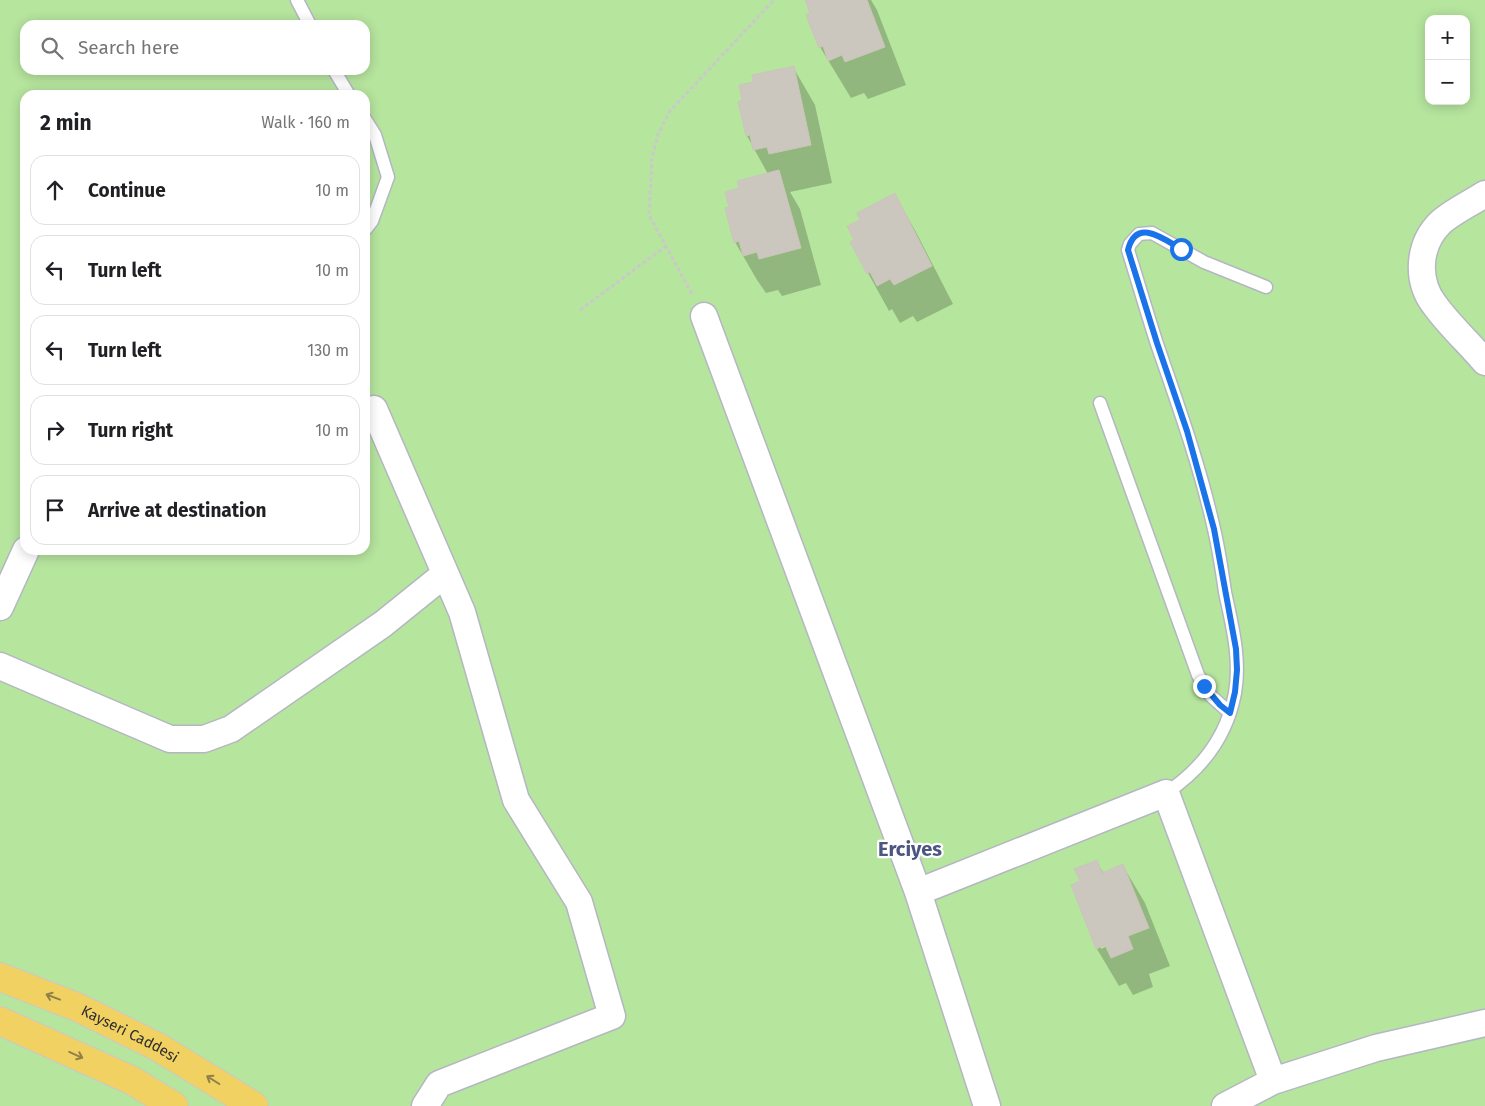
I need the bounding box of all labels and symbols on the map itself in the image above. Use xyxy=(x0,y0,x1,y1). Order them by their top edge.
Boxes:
route start xyxy=(1170,238,1193,261)
route end xyxy=(1193,675,1216,698)
district label: Erciyes xyxy=(878,837,942,861)
one-way arrow xyxy=(46,992,61,1002)
street label: Kayseri Caddesi xyxy=(78,1002,182,1066)
one-way arrow xyxy=(68,1051,83,1061)
one-way arrow xyxy=(206,1075,220,1085)

